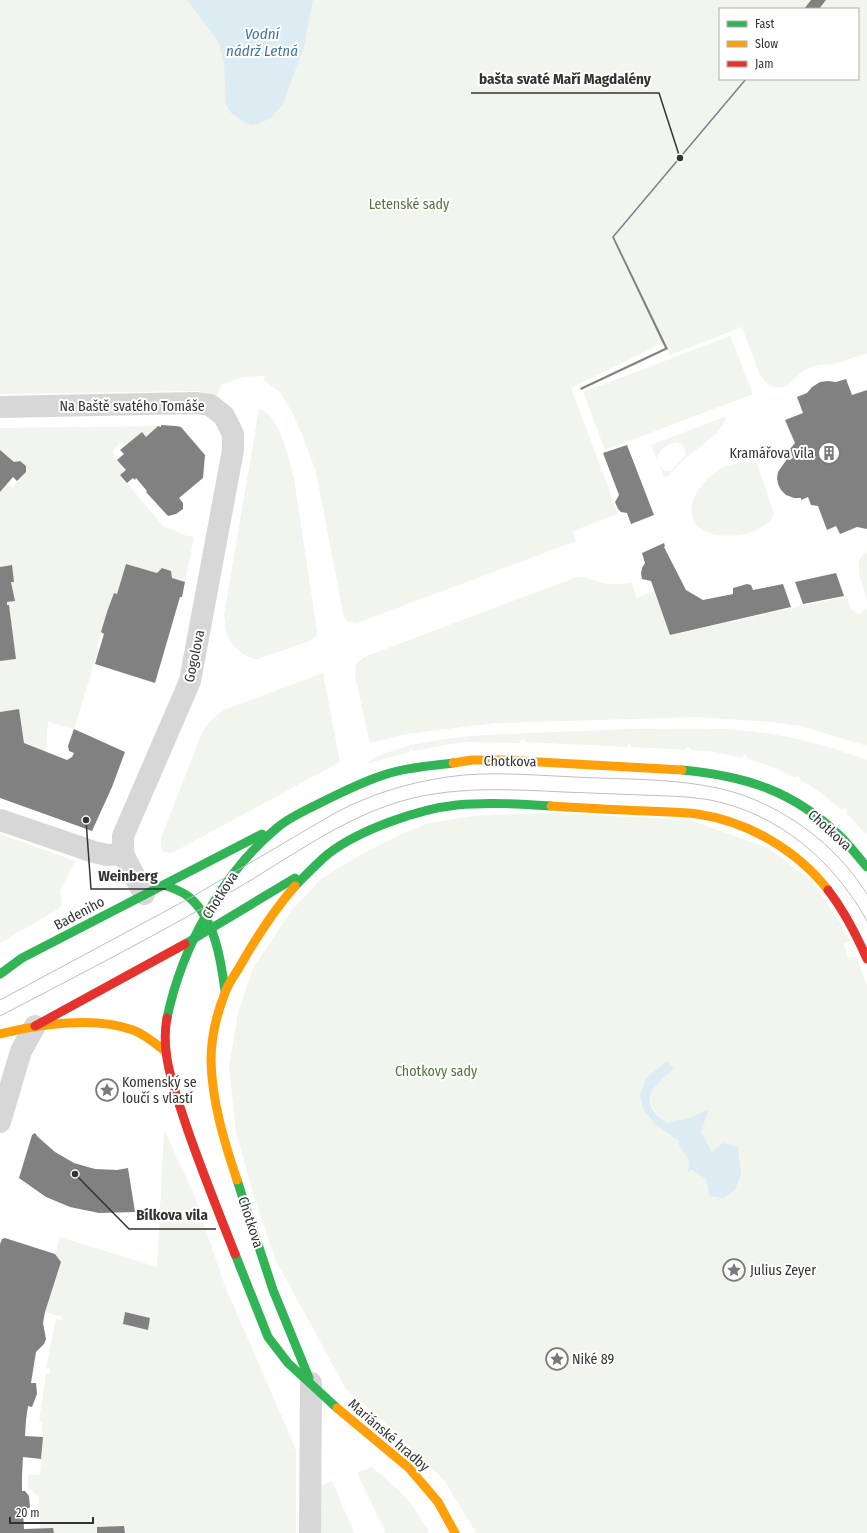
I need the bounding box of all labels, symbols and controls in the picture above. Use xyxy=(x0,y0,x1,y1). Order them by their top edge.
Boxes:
legend xyxy=(719,8,859,80)
text: Fast xyxy=(755,17,774,31)
water label: Vodní nádrž Letná xyxy=(226,25,298,60)
text: Slow xyxy=(755,37,778,51)
text: Jam xyxy=(755,57,773,71)
callout: bašta svaté Maří Magdalény xyxy=(471,66,659,93)
text: bašta svaté Maří Magdalény xyxy=(479,70,652,88)
park label: Letenské sady xyxy=(369,196,450,213)
street label: Na Baště svatého Tomáše xyxy=(59,398,205,415)
building icon: Kramářova vila xyxy=(816,440,842,466)
place label: Kramářova vila xyxy=(729,445,814,462)
street label: Gogolova xyxy=(181,628,208,684)
street label: Chotkova xyxy=(483,753,537,770)
street label: Chotkova xyxy=(804,806,855,854)
callout: Weinberg xyxy=(91,862,166,889)
text: Weinberg xyxy=(98,867,158,885)
street label: Chotkova xyxy=(199,868,242,922)
street label: Badeniho xyxy=(51,893,107,934)
park label: Chotkovy sady xyxy=(395,1063,478,1080)
place label: Komenský se loučí s vlastí xyxy=(122,1074,197,1107)
place icon: Komenský se loučí s vlastí xyxy=(94,1077,120,1103)
street label: Chotkova xyxy=(234,1194,267,1250)
callout: Bílkova vila xyxy=(129,1202,216,1229)
text: Bílkova vila xyxy=(136,1206,208,1224)
place icon: Julius Zeyer xyxy=(721,1257,747,1283)
place label: Julius Zeyer xyxy=(750,1262,816,1279)
place icon: Niké 89 xyxy=(544,1346,570,1372)
place label: Niké 89 xyxy=(572,1351,614,1368)
street label: Mariánské hradby xyxy=(345,1396,433,1476)
scale bar xyxy=(10,1499,93,1525)
text: 20 m xyxy=(16,1506,40,1520)

